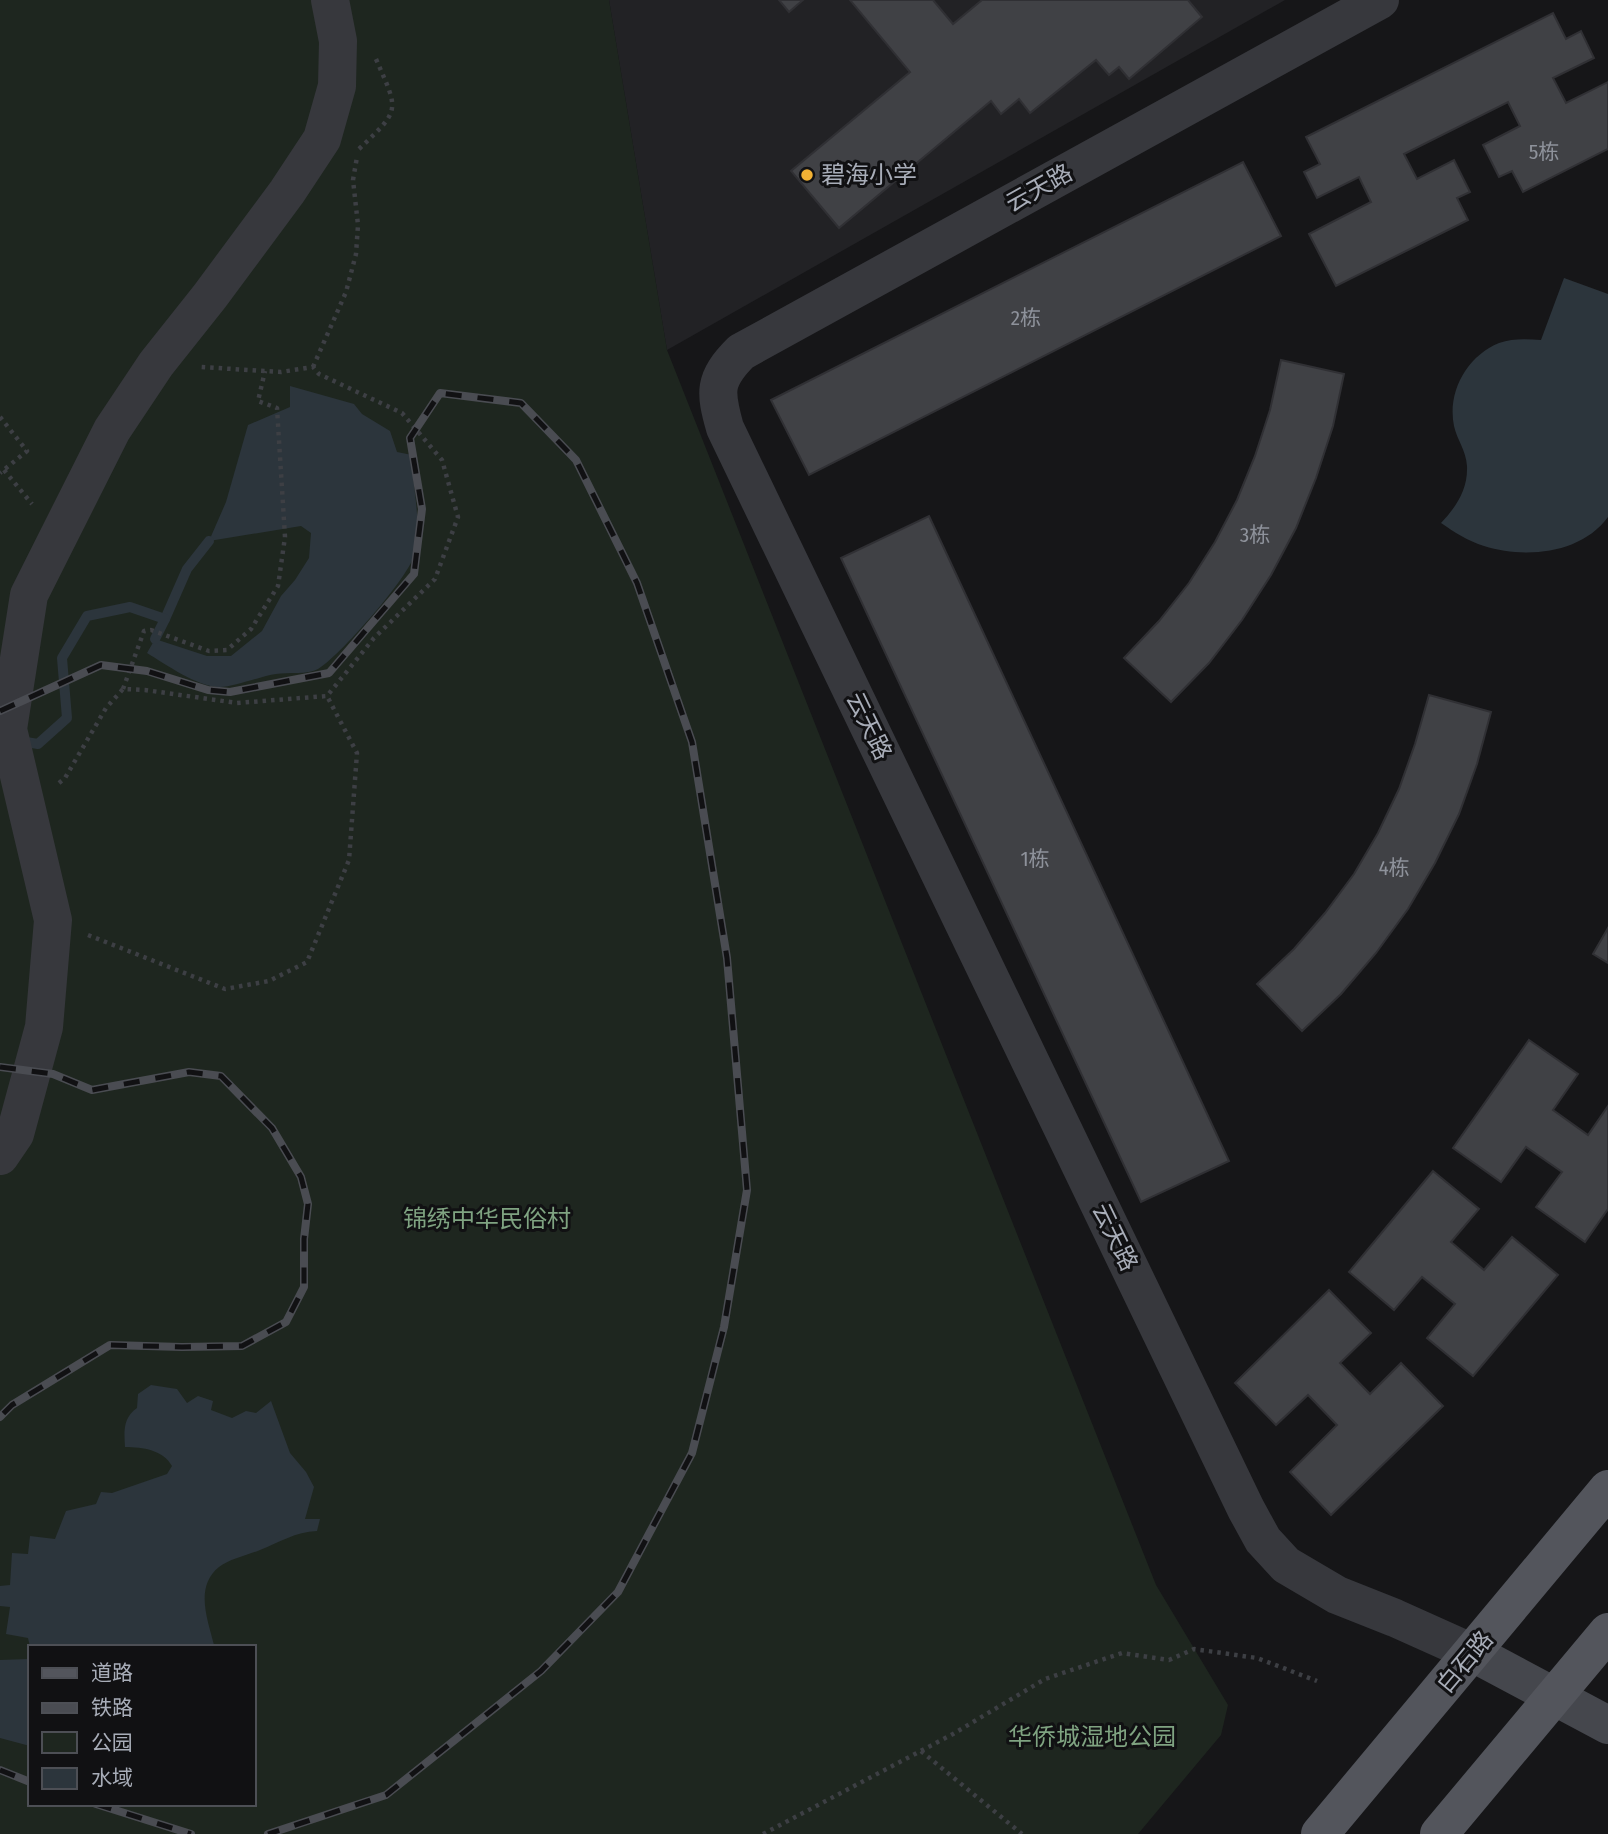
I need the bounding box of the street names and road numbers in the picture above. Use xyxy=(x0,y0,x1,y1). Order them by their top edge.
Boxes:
street label: 云天路 xyxy=(1001,158,1077,218)
street label: 云天路 xyxy=(841,688,897,764)
street label: 云天路 xyxy=(1087,1199,1143,1275)
street label: 白石路 xyxy=(1431,1625,1499,1699)

